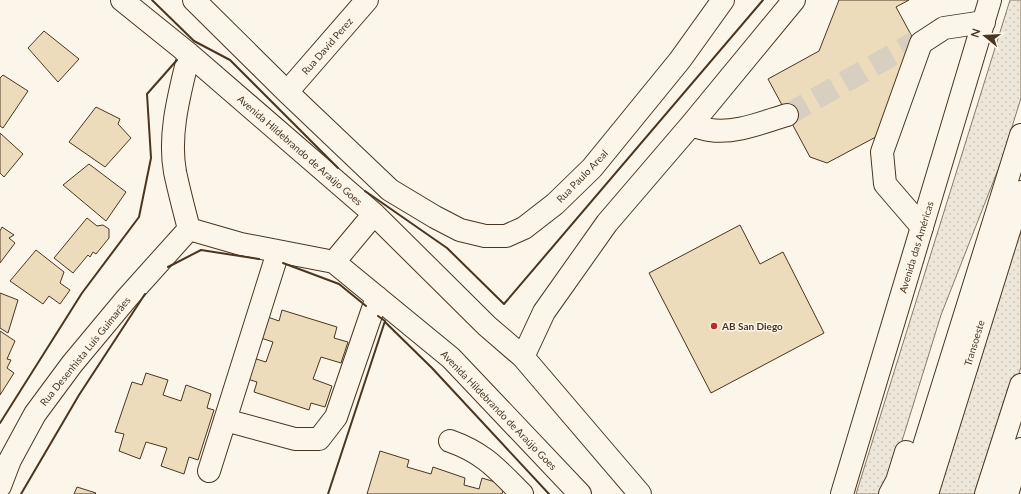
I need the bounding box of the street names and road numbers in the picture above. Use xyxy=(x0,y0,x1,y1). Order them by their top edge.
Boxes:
street label: Rua David Perez xyxy=(299,15,355,77)
street label: Avenida Hildebrando de Araújo Goes xyxy=(235,92,365,208)
street label: Rua Paulo Areal xyxy=(554,147,610,205)
street label: Avenida das Américas xyxy=(896,200,936,294)
street label: Rua Desenhista Luís Guimarães xyxy=(37,294,133,408)
street label: Transoeste xyxy=(961,319,987,367)
street label: Avenida Hildebrando de Araújo Goes xyxy=(439,348,559,472)

